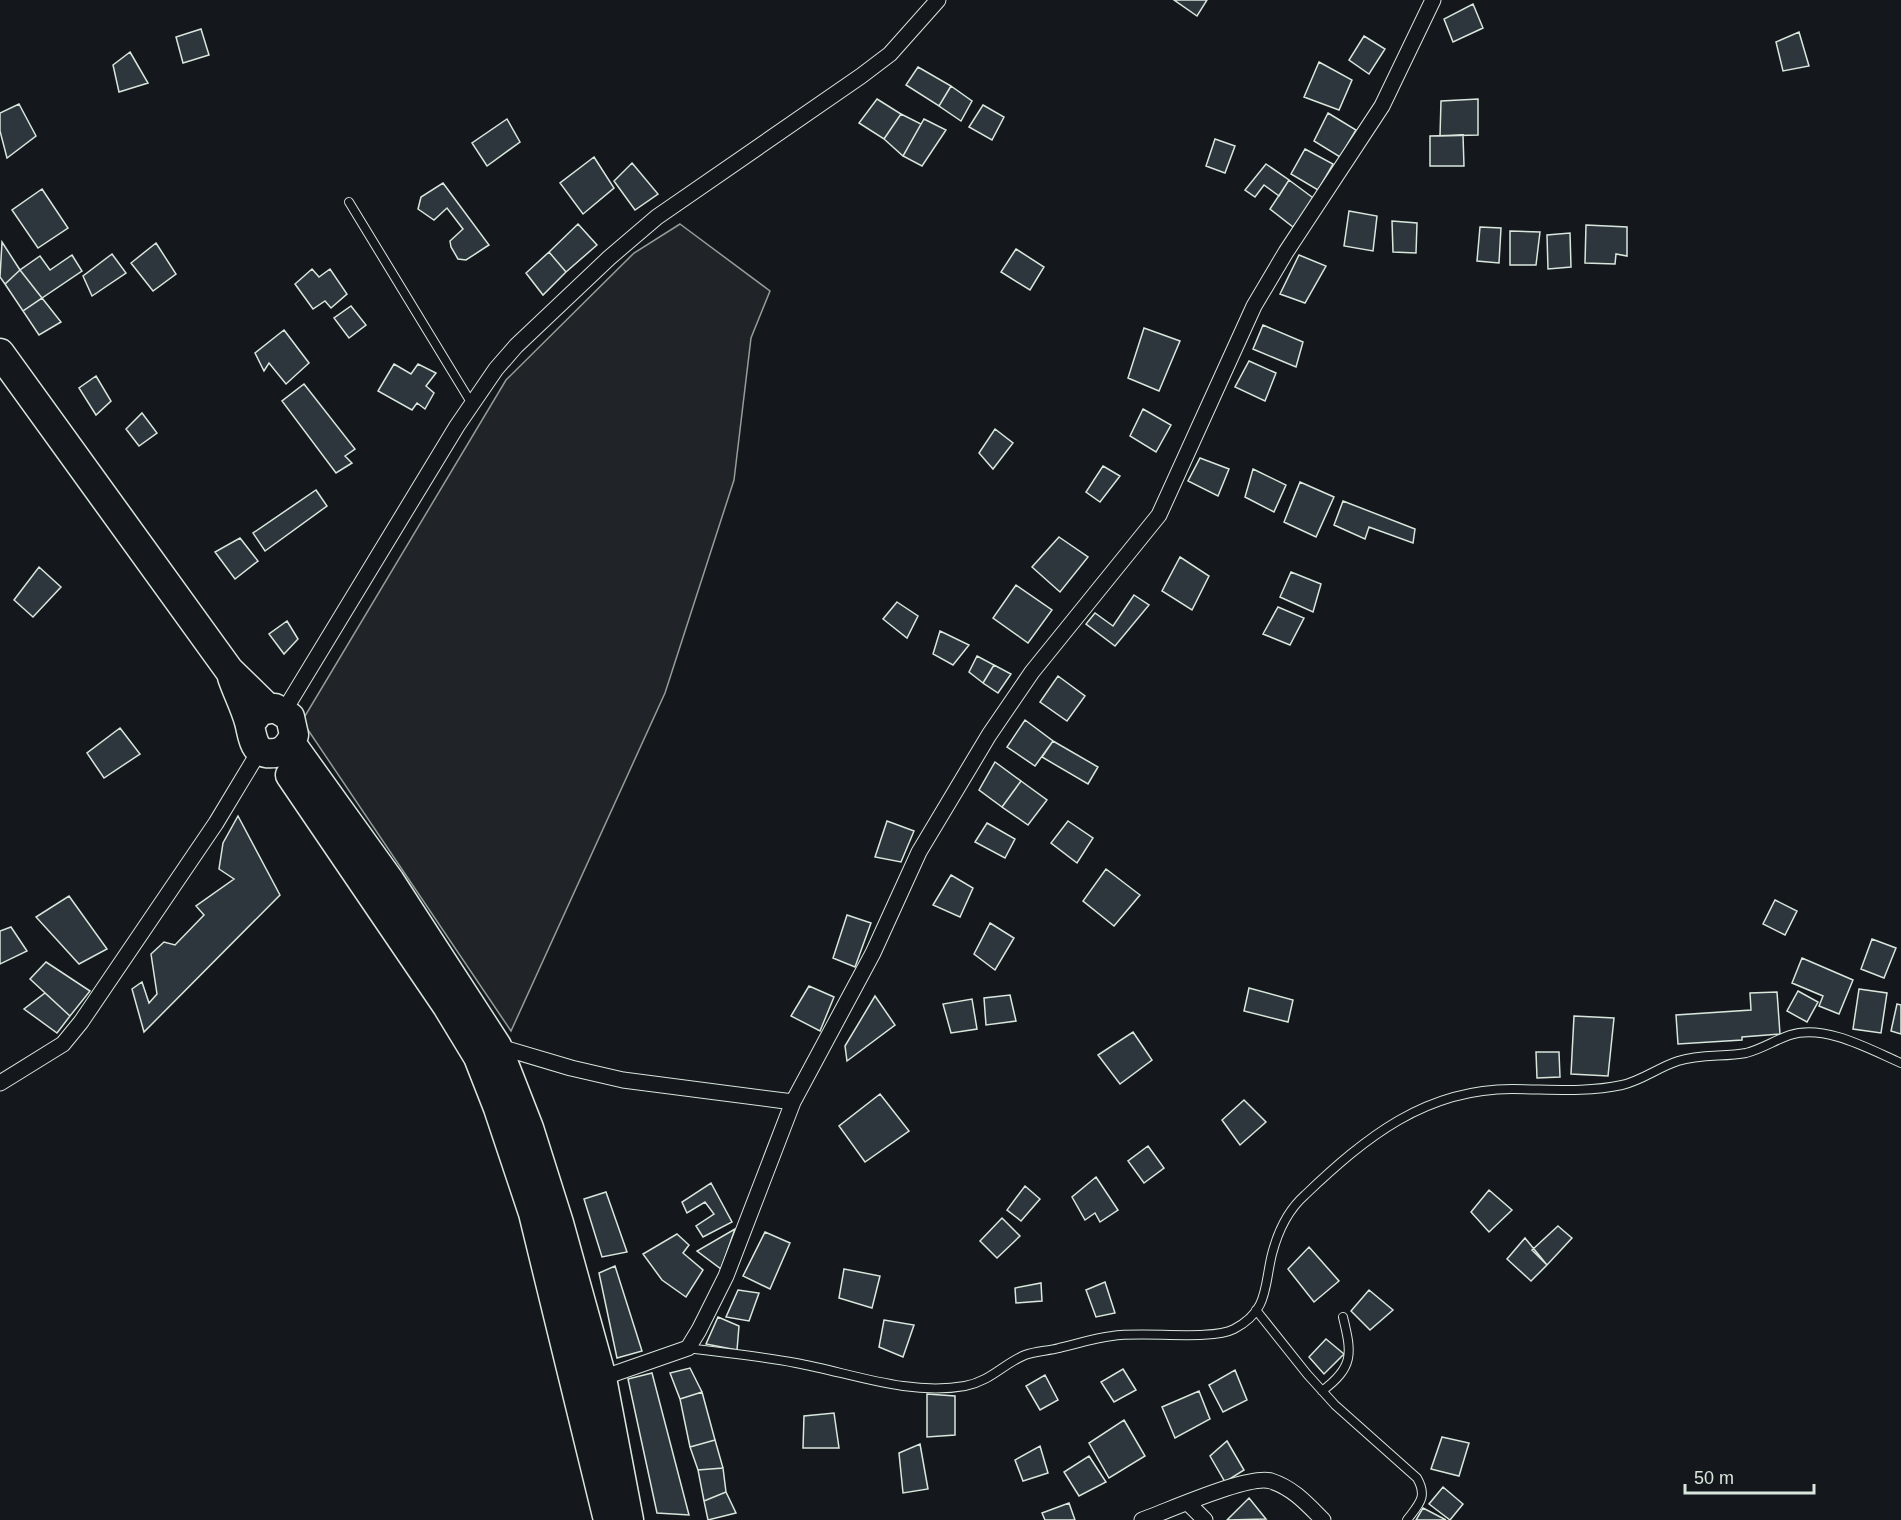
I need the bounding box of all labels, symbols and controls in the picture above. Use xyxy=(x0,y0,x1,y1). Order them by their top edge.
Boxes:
scale bar xyxy=(1685,1457,1814,1495)
text: 50 m xyxy=(1694,1468,1734,1488)

